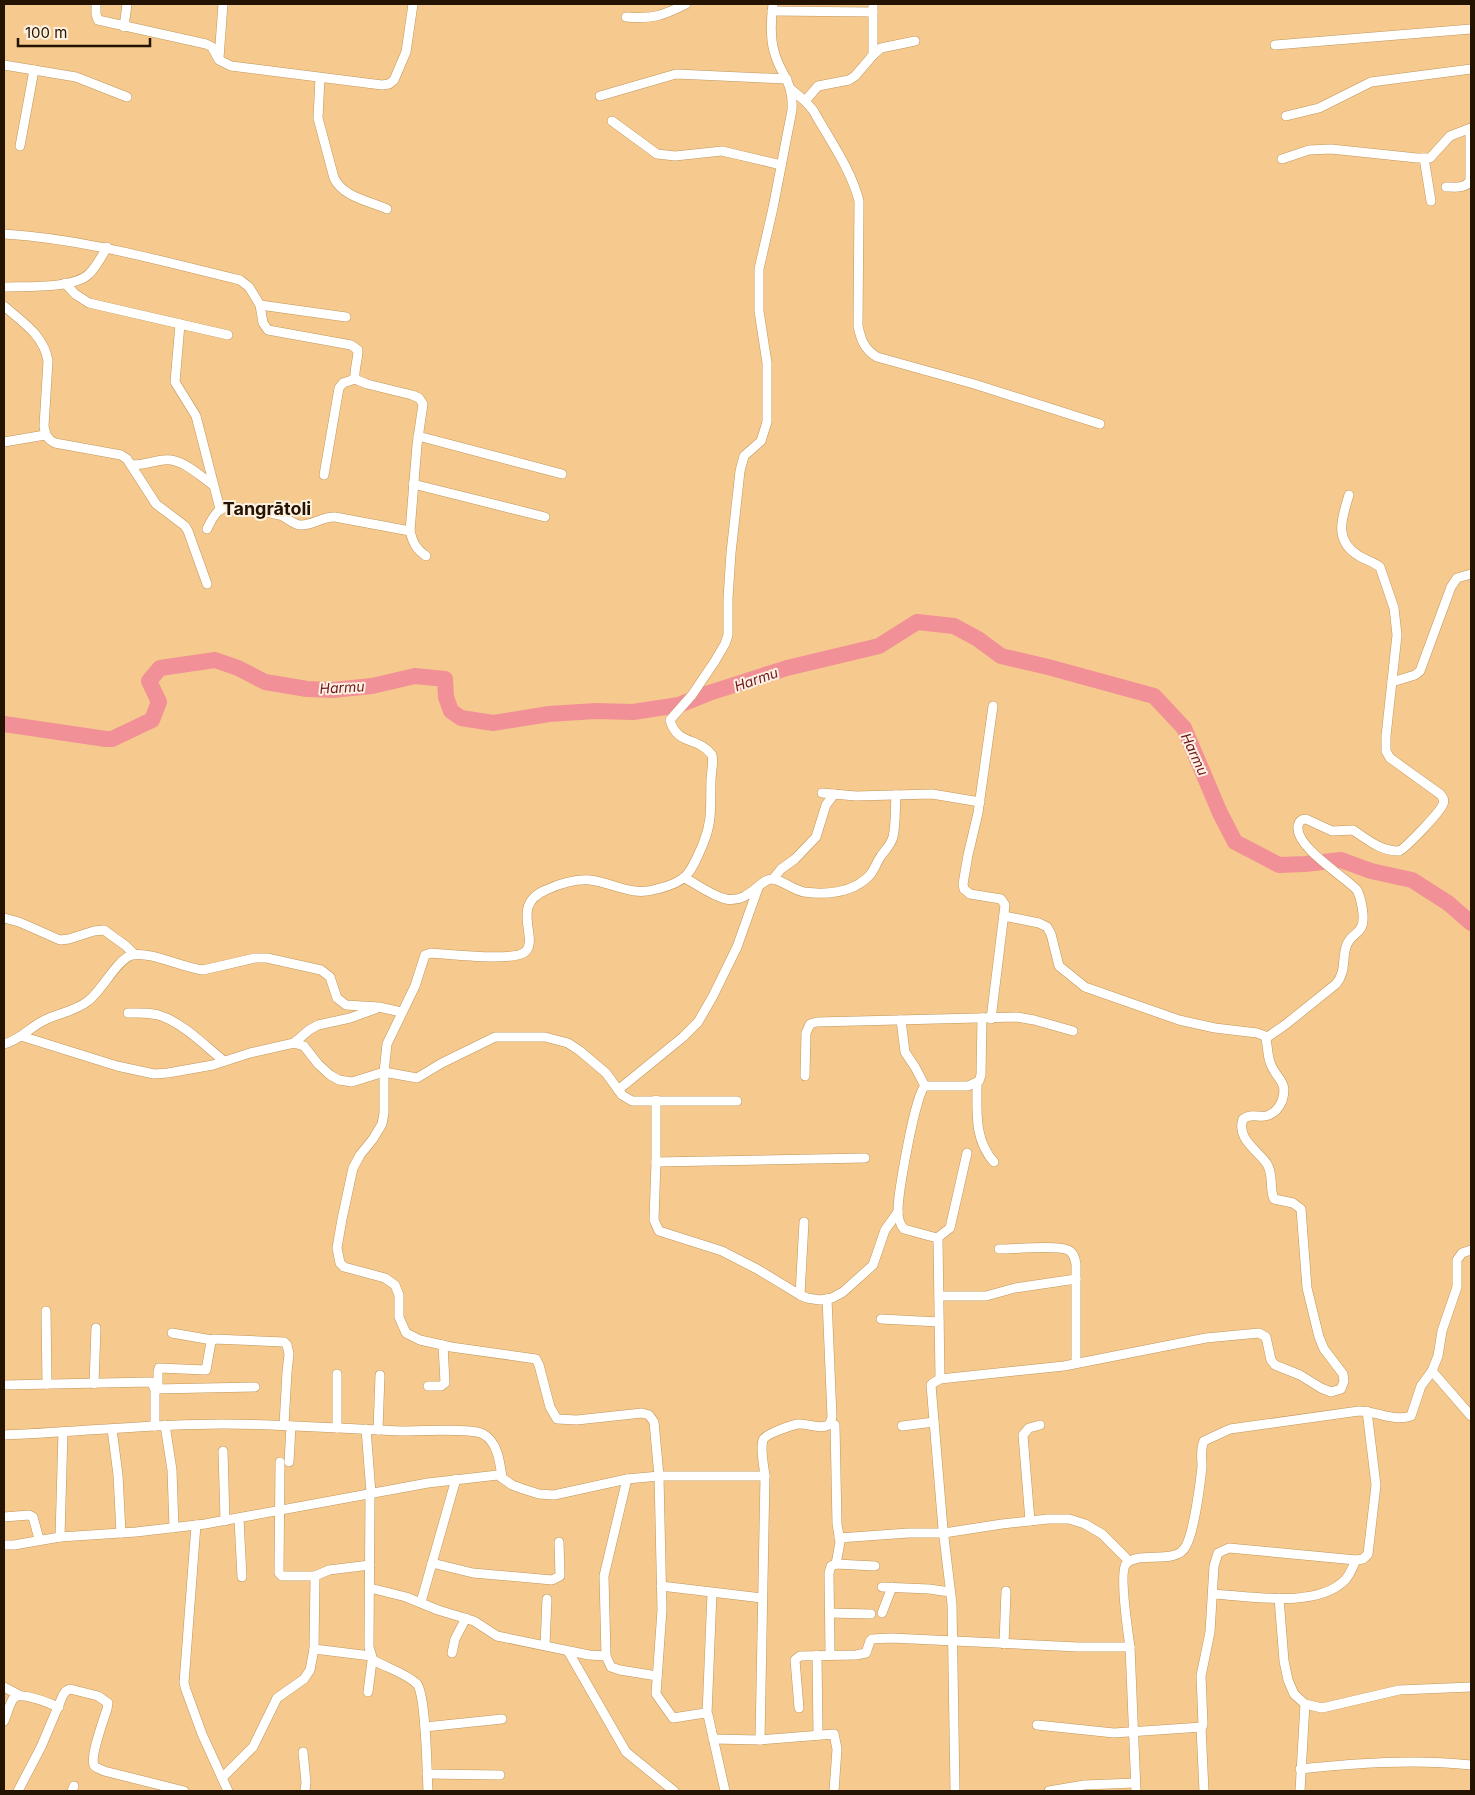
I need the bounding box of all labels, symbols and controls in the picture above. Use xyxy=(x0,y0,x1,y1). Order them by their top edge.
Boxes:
scale bar xyxy=(18,15,150,47)
text: 100 m xyxy=(25,23,67,42)
district label: Tangrātoli xyxy=(223,498,311,519)
water label: Harmu xyxy=(732,664,780,694)
water label: Harmu xyxy=(319,677,365,697)
water label: Harmu xyxy=(1178,730,1212,778)

